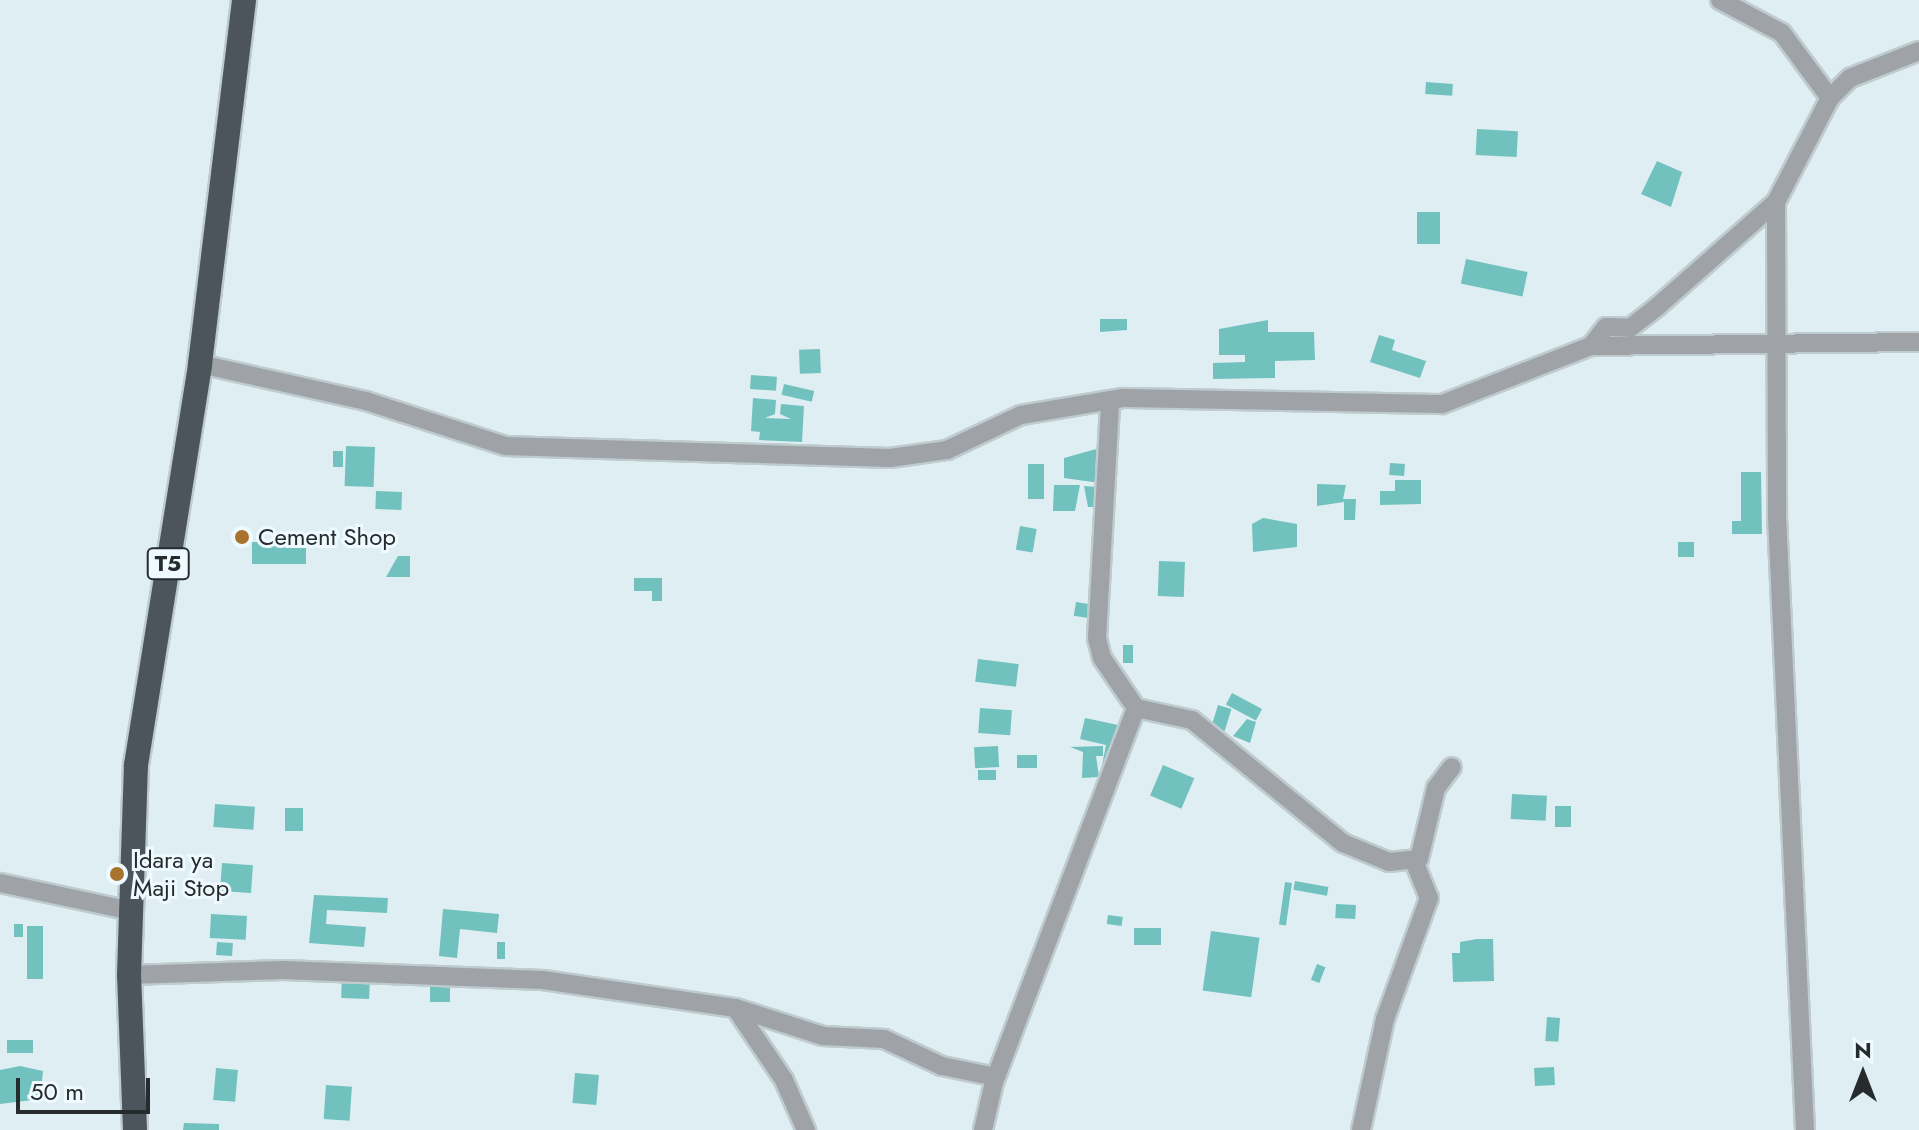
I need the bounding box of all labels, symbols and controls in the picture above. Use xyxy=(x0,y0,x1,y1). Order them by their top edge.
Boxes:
place label: Cement Shop xyxy=(258,523,396,551)
marker: Cement Shop xyxy=(233,528,251,546)
road number: T5 xyxy=(146,546,190,582)
place label: Idara ya Maji Stop xyxy=(133,846,229,902)
marker: Idara ya Maji Stop xyxy=(108,865,126,883)
north arrow xyxy=(1823,1034,1903,1114)
text: N xyxy=(1854,1034,1872,1066)
scale bar xyxy=(20,1062,154,1112)
text: 50 m xyxy=(30,1074,84,1109)

